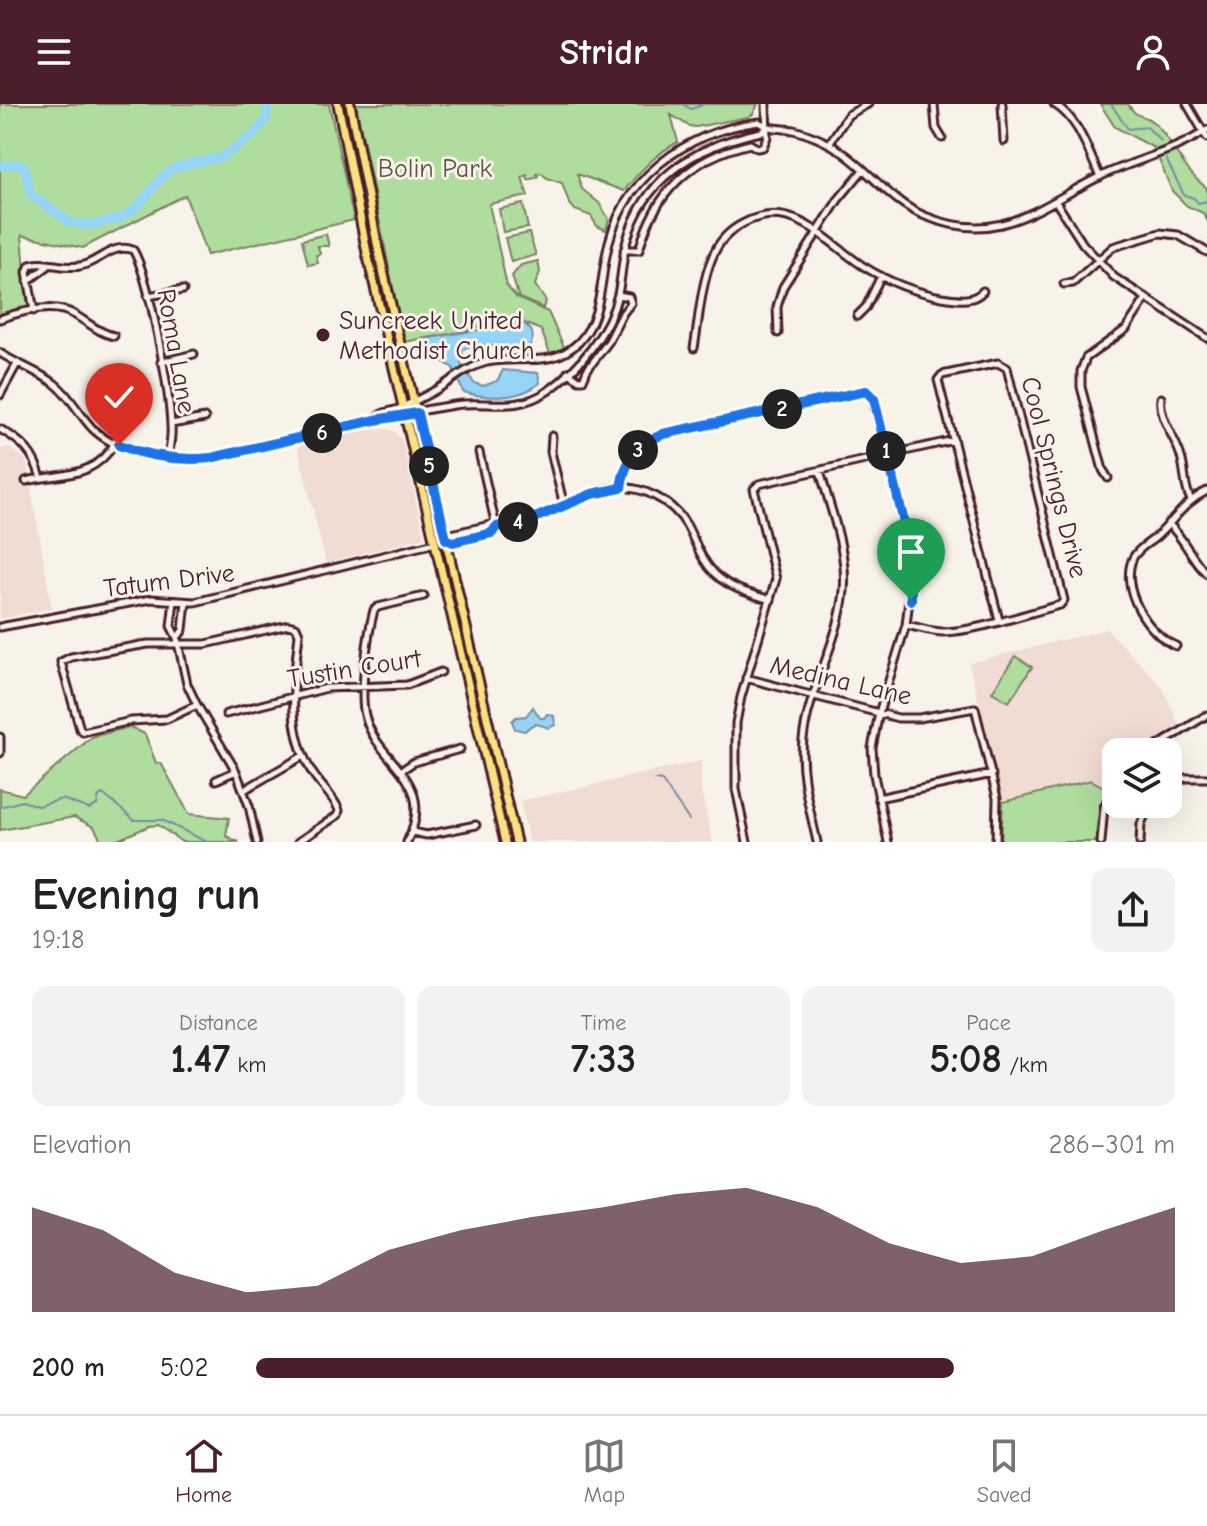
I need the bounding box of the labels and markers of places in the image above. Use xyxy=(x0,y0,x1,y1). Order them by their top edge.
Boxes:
place label: Suncreek United Methodist Church xyxy=(339,306,535,366)
marker: Suncreek United Methodist Church xyxy=(314,326,332,344)
pin xyxy=(85,363,153,445)
pin: 2 xyxy=(762,389,802,429)
pin: 6 xyxy=(302,413,342,453)
pin: 3 xyxy=(618,430,658,470)
pin: 1 xyxy=(866,431,906,471)
pin: 5 xyxy=(409,446,449,486)
pin: 4 xyxy=(498,502,538,542)
pin xyxy=(877,518,945,600)

